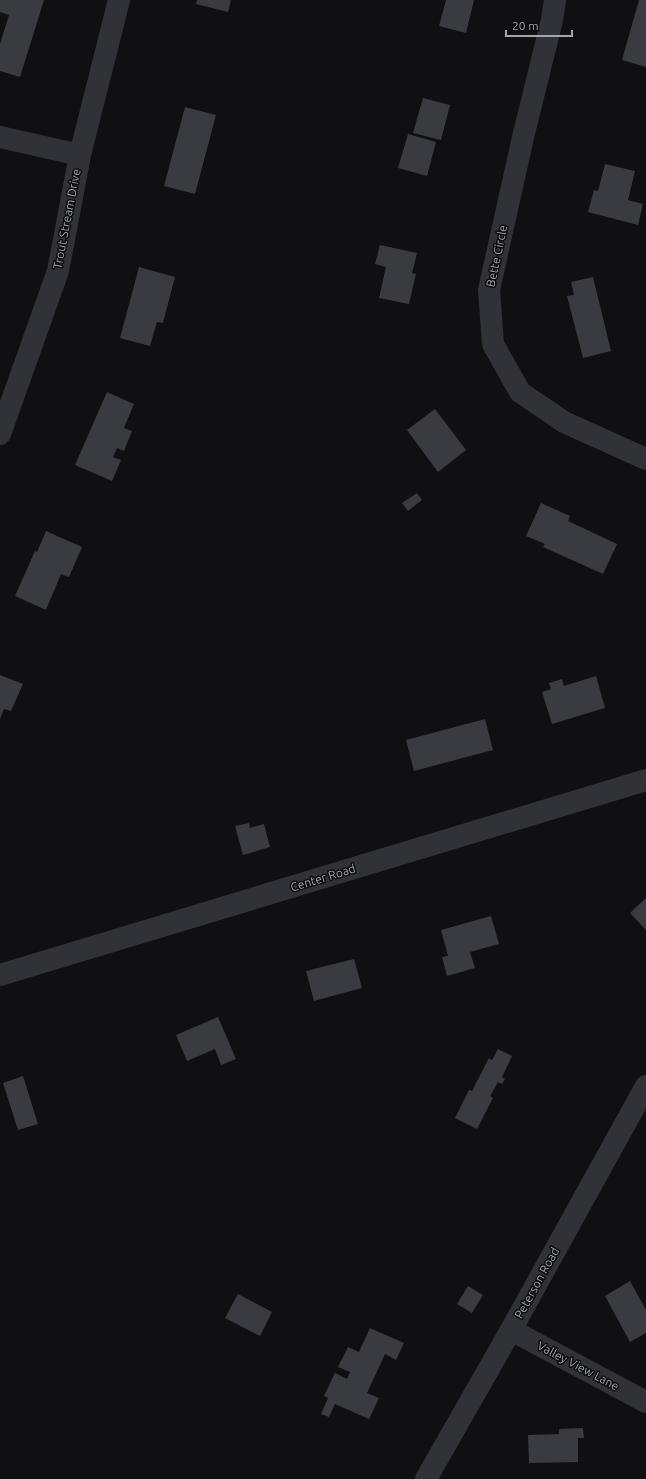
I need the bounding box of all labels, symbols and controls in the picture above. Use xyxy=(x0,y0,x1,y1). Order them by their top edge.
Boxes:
scale bar xyxy=(506,12,572,38)
text: 20 m xyxy=(512,19,539,32)
street label: Trout Stream Drive xyxy=(50,168,83,270)
street label: Bette Circle xyxy=(484,224,509,288)
street label: Center Road xyxy=(289,861,357,894)
street label: Peterson Road xyxy=(512,1245,561,1320)
street label: Valley View Lane xyxy=(535,1339,621,1393)

